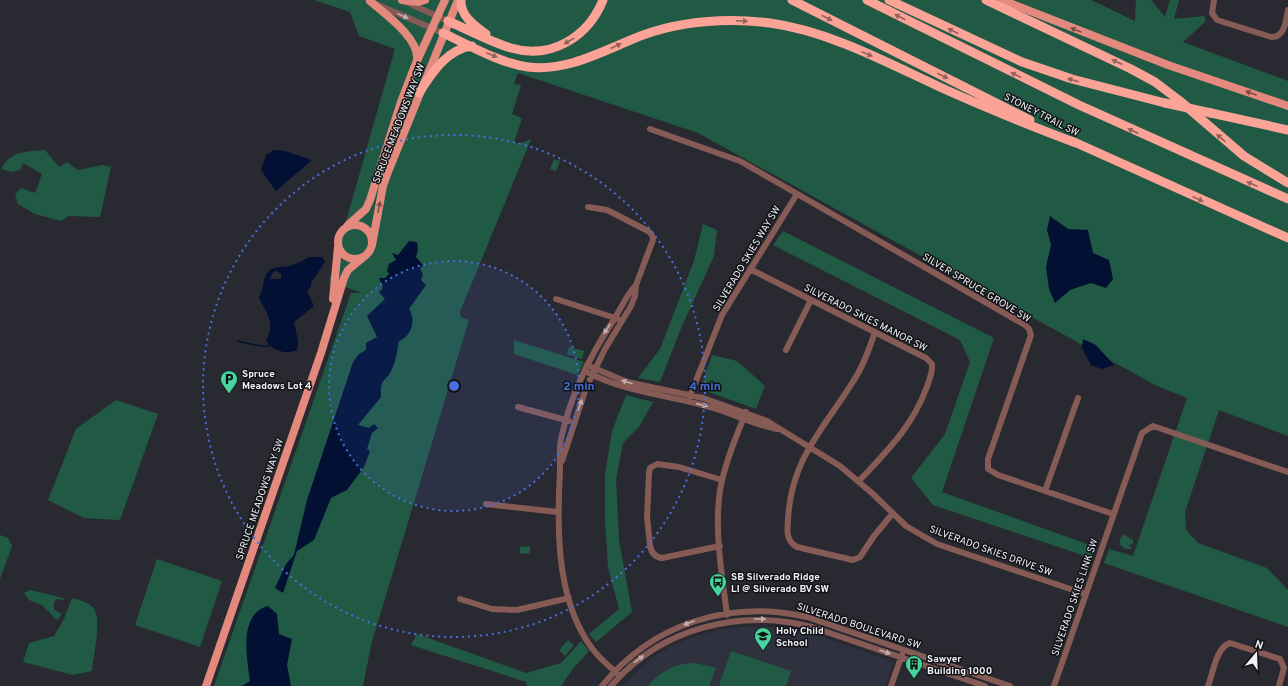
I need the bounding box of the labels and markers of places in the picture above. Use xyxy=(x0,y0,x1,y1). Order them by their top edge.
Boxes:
place label: Spruce Meadows Lot 4 xyxy=(242,368,312,393)
parking icon: Spruce Meadows Lot 4 xyxy=(219,369,239,394)
centre of rings xyxy=(447,379,461,393)
place label: SB Silverado Ridge LI @ Silverado BV SW xyxy=(731,571,829,596)
bus stop icon: SB Silverado Ridge LI @ Silverado BV SW xyxy=(708,572,728,597)
place label: Holy Child School xyxy=(776,625,824,650)
school or university icon: Holy Child School xyxy=(753,626,773,651)
place label: Sawyer Building 1000 xyxy=(927,653,992,678)
building icon: Sawyer Building 1000 xyxy=(904,654,924,679)

